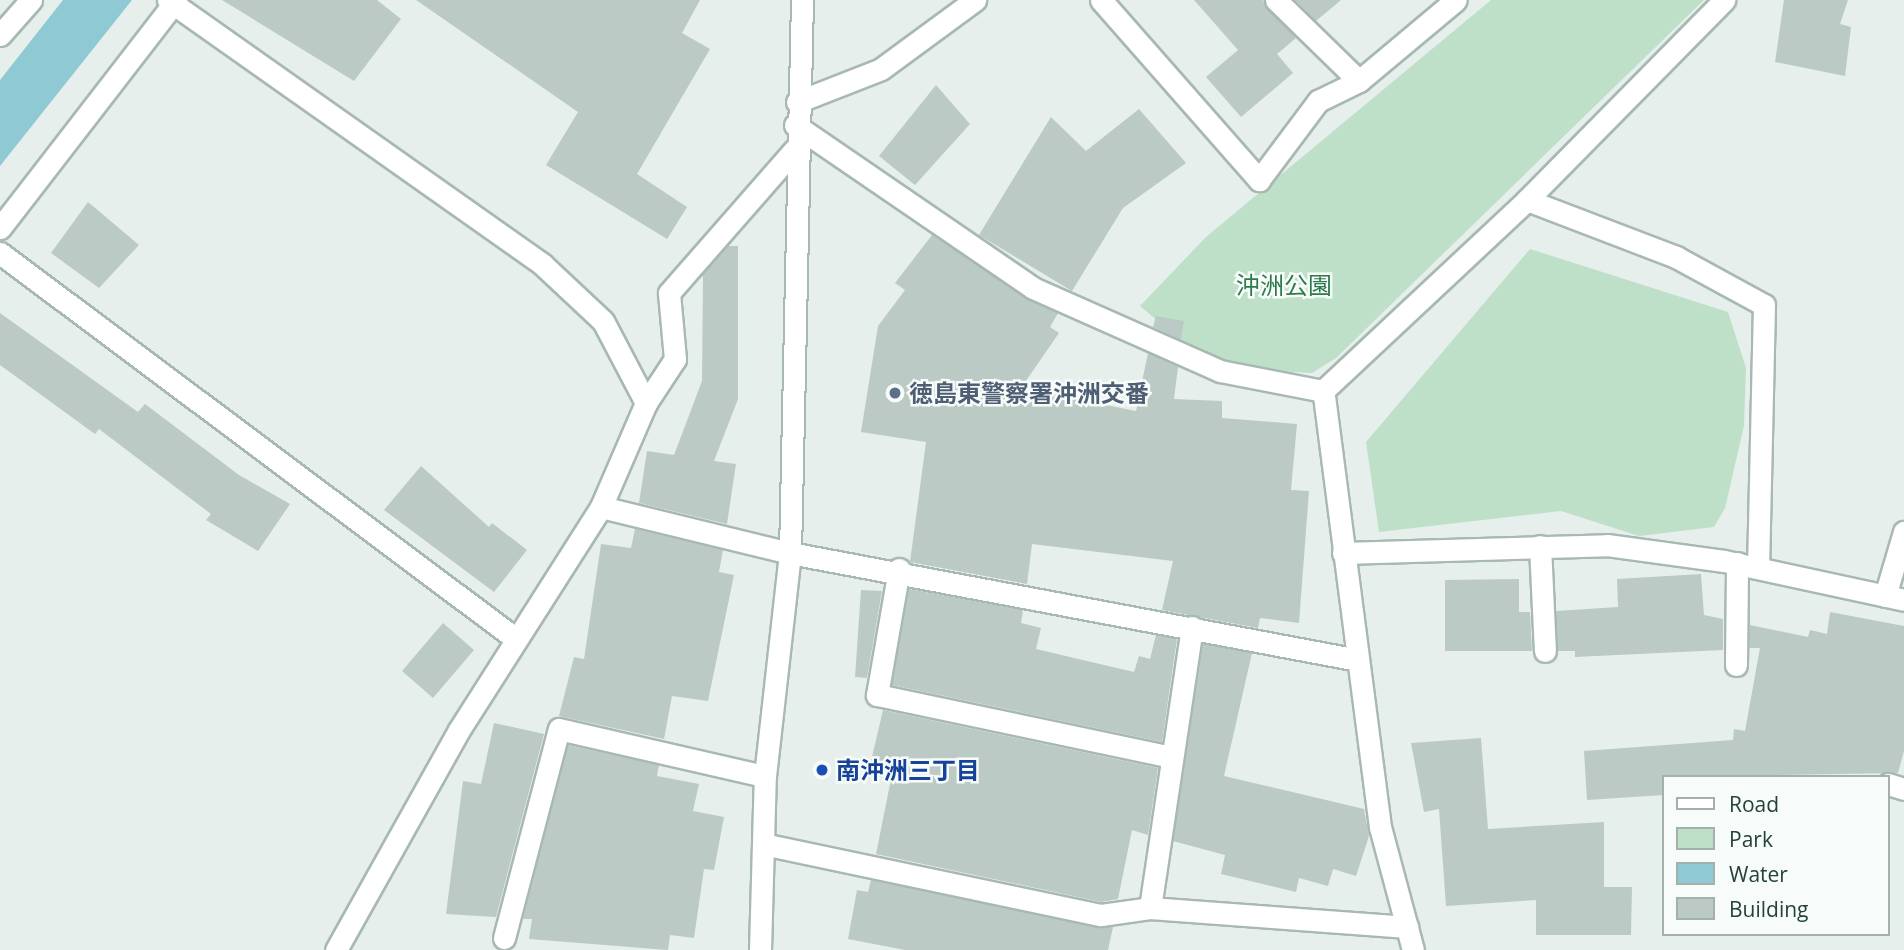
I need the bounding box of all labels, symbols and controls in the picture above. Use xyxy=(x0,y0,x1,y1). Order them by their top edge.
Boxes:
park label: 沖洲公園 xyxy=(1236,271,1332,299)
place label: 徳島東警察署沖洲交番 xyxy=(909,379,1149,407)
marker: 徳島東警察署沖洲交番 xyxy=(887,385,903,401)
place label: 南沖洲三丁目 xyxy=(836,756,980,784)
marker: 南沖洲三丁目 xyxy=(814,762,830,778)
legend xyxy=(1662,775,1890,936)
text: Road xyxy=(1729,790,1779,818)
text: Park xyxy=(1729,825,1773,853)
text: Water xyxy=(1729,860,1788,888)
text: Building xyxy=(1729,895,1808,923)

